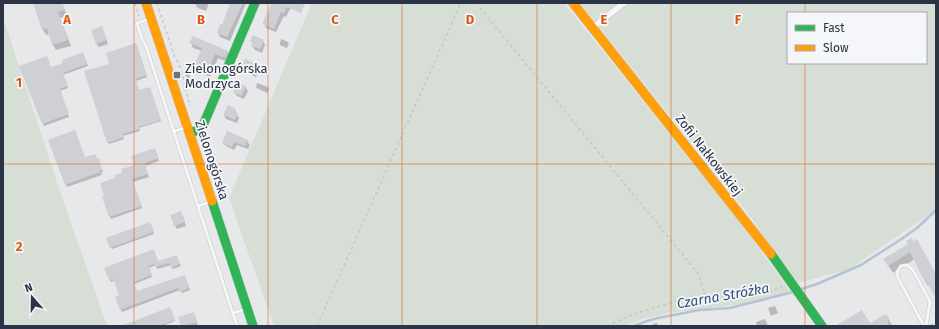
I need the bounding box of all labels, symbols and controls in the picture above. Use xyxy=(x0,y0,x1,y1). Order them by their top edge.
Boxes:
text: A xyxy=(62,12,71,27)
text: B xyxy=(197,12,205,27)
text: C xyxy=(331,12,339,27)
text: D xyxy=(466,12,475,27)
text: E xyxy=(601,12,608,27)
text: F xyxy=(735,12,742,27)
legend xyxy=(787,12,927,64)
text: Fast xyxy=(823,21,845,35)
text: Slow xyxy=(823,41,849,55)
place label: Zielonogórska Modrzyca xyxy=(185,61,268,91)
marker: Zielonogórska Modrzyca xyxy=(172,70,182,80)
text: 1 xyxy=(16,75,22,90)
street label: Zofii Nałkowskiej xyxy=(673,111,745,199)
street label: Zielonogórska xyxy=(192,118,232,202)
text: 2 xyxy=(16,239,23,254)
north arrow xyxy=(12,277,52,317)
water label: Czarna Stróżka xyxy=(675,279,771,313)
text: N xyxy=(23,281,34,295)

